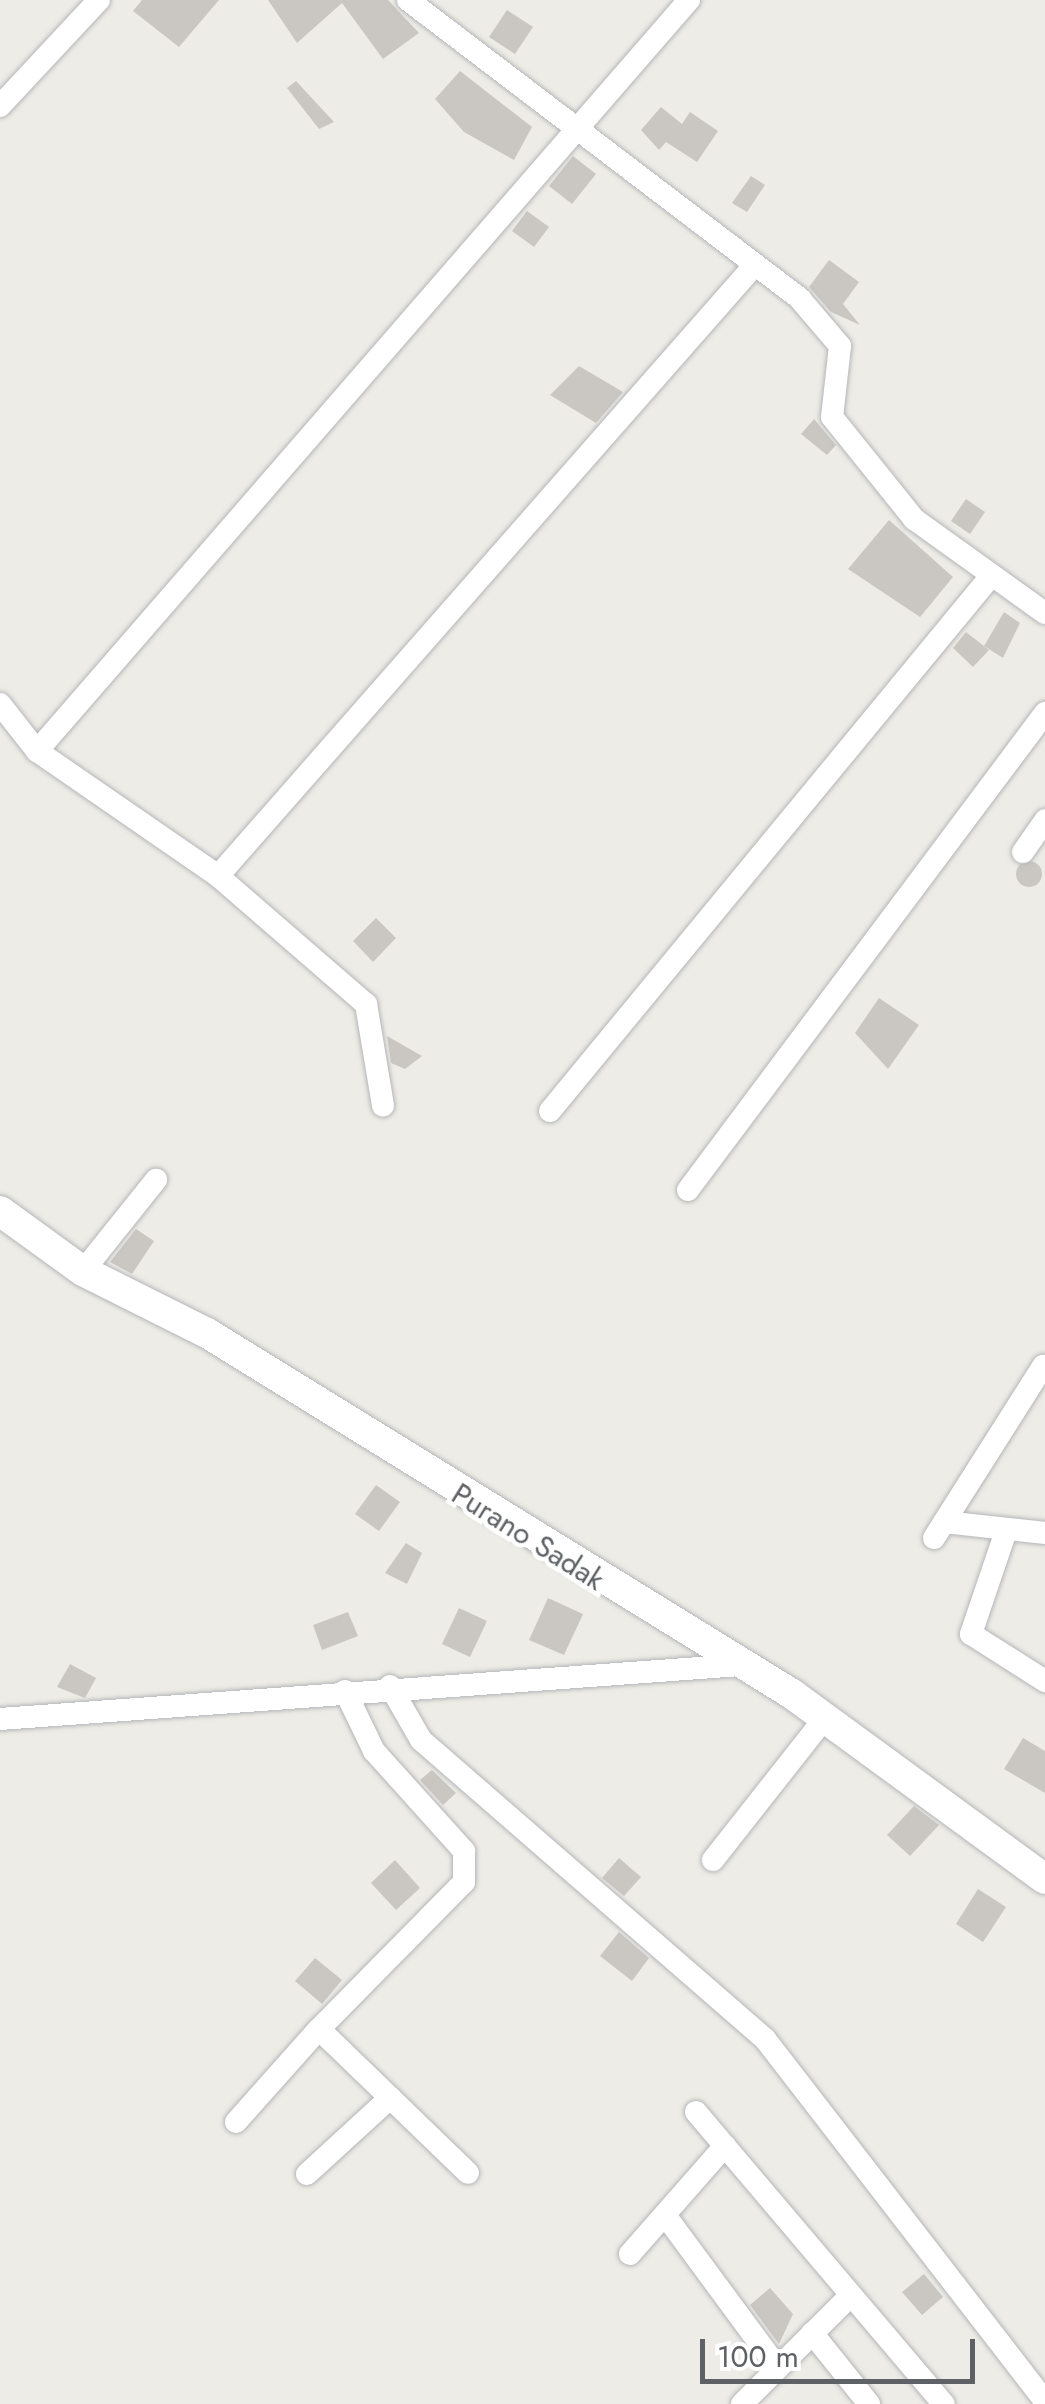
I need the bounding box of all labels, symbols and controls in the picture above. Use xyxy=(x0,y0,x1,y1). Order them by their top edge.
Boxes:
street label: Purano Sadak xyxy=(445,1476,611,1598)
scale bar xyxy=(705,2319,980,2381)
text: 100 m xyxy=(717,2335,799,2378)

